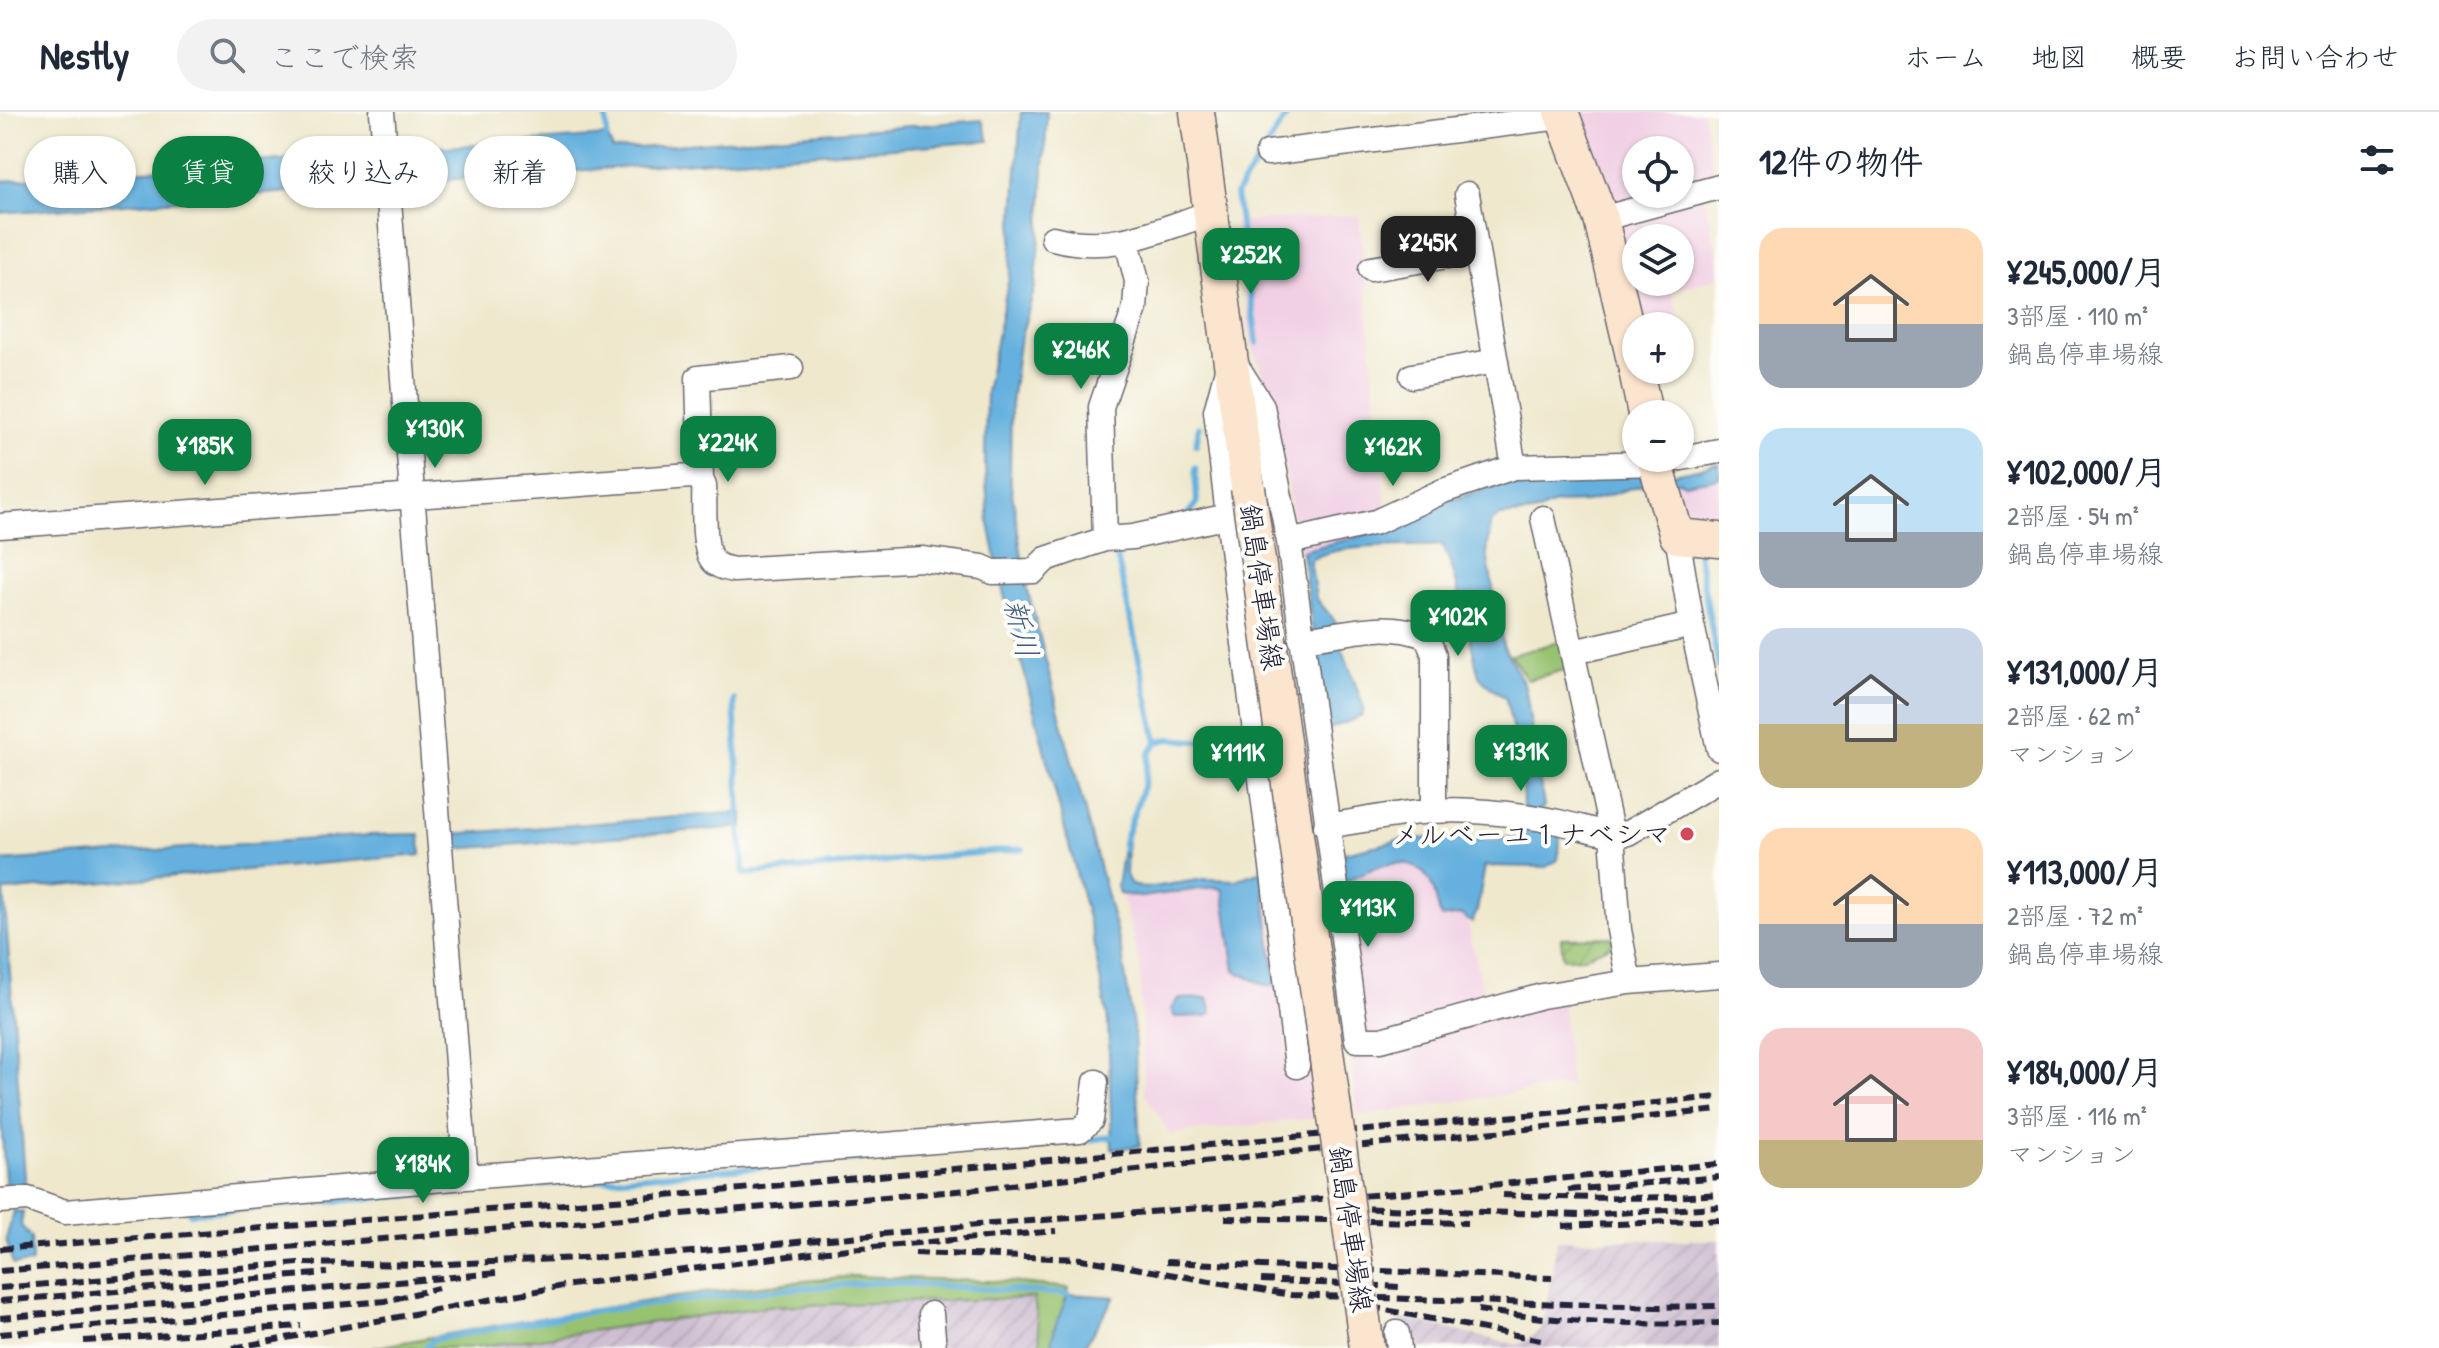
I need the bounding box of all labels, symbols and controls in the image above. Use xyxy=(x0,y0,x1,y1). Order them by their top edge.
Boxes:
search box xyxy=(177,19,737,91)
text: Nestly xyxy=(40,29,129,81)
icon: search xyxy=(205,33,249,77)
text: ここで検索 xyxy=(269,37,419,77)
text: ホーム xyxy=(1904,38,1987,76)
text: 地図 xyxy=(2031,38,2087,76)
text: 概要 xyxy=(2131,38,2187,76)
text: お問い合わせ xyxy=(2231,38,2399,76)
chip: 購入 xyxy=(24,136,136,208)
chip: 賃貸 xyxy=(152,136,264,208)
chip: 絞り込み xyxy=(280,136,448,208)
chip: 新着 xyxy=(464,136,576,208)
map controls xyxy=(1622,136,1694,472)
button: locate xyxy=(1622,136,1694,208)
icon: filters xyxy=(2355,138,2399,182)
text: 12件の物件 xyxy=(1759,139,1923,185)
pin: ¥245K xyxy=(1372,216,1484,284)
text: ¥245K xyxy=(1399,224,1457,259)
button: layers xyxy=(1622,224,1694,296)
pin: ¥252K xyxy=(1195,228,1307,296)
text: ¥252K xyxy=(1221,236,1282,271)
text: ¥245,000/月 xyxy=(2007,249,2167,295)
icon: home xyxy=(1823,260,1919,356)
text: 3部屋 · 110 m² xyxy=(2007,298,2148,333)
button: + xyxy=(1622,312,1694,384)
pin: ¥246K xyxy=(1025,323,1137,391)
text: ¥246K xyxy=(1052,331,1110,366)
text: 鍋島停車場線 xyxy=(2007,336,2163,371)
button: − xyxy=(1622,400,1694,472)
pin: ¥130K xyxy=(379,402,491,470)
text: ¥130K xyxy=(406,410,464,445)
pin: ¥224K xyxy=(672,416,784,484)
pin: ¥185K xyxy=(149,419,261,487)
pin: ¥162K xyxy=(1337,420,1449,488)
text: ¥224K xyxy=(698,424,758,459)
text: ¥185K xyxy=(176,427,234,462)
text: ¥162K xyxy=(1364,428,1422,463)
text: ¥102,000/月 xyxy=(2007,449,2167,495)
icon: home xyxy=(1823,460,1919,556)
text: 2部屋 · 54 m² xyxy=(2007,498,2139,533)
street label: 鍋島停車場線 xyxy=(1231,501,1293,673)
text: 鍋島停車場線 xyxy=(2007,536,2163,571)
pin: ¥102K xyxy=(1402,590,1514,658)
water label: 新川 xyxy=(995,594,1049,662)
text: ¥102K xyxy=(1429,598,1487,633)
text: ¥131,000/月 xyxy=(2007,649,2164,695)
icon: home xyxy=(1823,660,1919,756)
text: 2部屋 · 62 m² xyxy=(2007,698,2141,733)
pin: ¥131K xyxy=(1465,725,1577,793)
pin: ¥111K xyxy=(1182,726,1294,794)
text: ¥131K xyxy=(1493,733,1549,768)
text: ¥111K xyxy=(1211,734,1265,769)
text: マンション xyxy=(2007,736,2136,771)
place label: メルベーユ１ナベシマ xyxy=(1392,815,1671,853)
marker: メルベーユ１ナベシマ xyxy=(1678,825,1696,843)
text: ¥113,000/月 xyxy=(2007,849,2164,895)
icon: home xyxy=(1823,860,1919,956)
pin: ¥113K xyxy=(1312,881,1424,949)
text: ¥113K xyxy=(1340,889,1396,924)
text: 2部屋 · 72 m² xyxy=(2007,898,2143,933)
text: 鍋島停車場線 xyxy=(2007,936,2163,971)
text: ¥184,000/月 xyxy=(2007,1049,2164,1095)
icon: home xyxy=(1823,1060,1919,1156)
text: 3部屋 · 116 m² xyxy=(2007,1098,2147,1133)
text: マンション xyxy=(2007,1136,2136,1171)
pin: ¥184K xyxy=(367,1137,479,1205)
street label: 鍋島停車場線 xyxy=(1320,1143,1382,1315)
text: ¥184K xyxy=(395,1145,451,1180)

